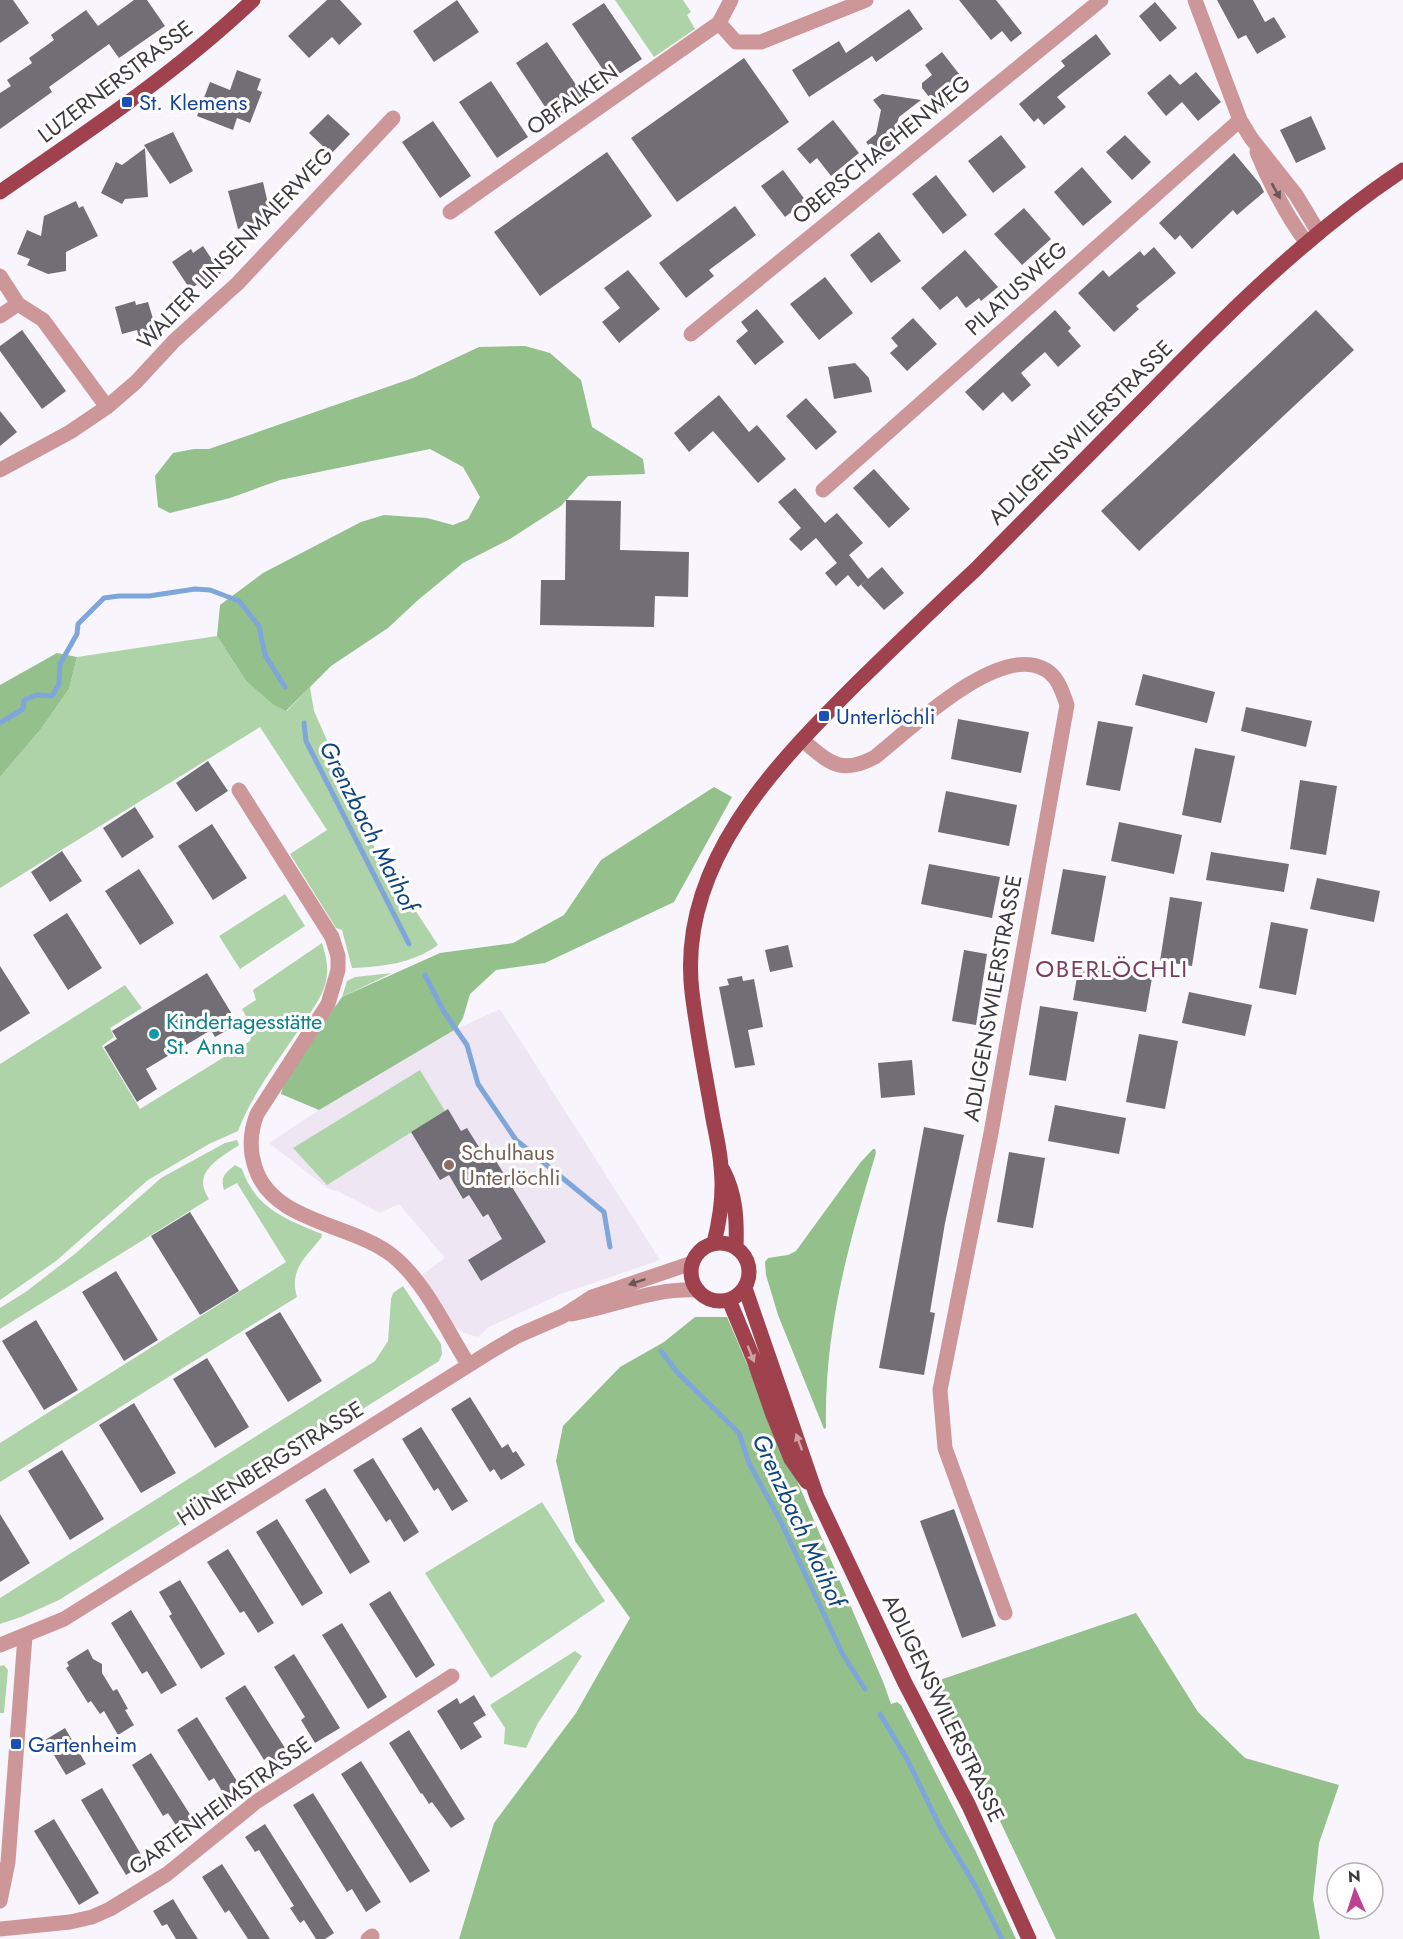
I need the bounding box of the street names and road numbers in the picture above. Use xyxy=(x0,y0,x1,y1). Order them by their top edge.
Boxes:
street label: LUZERNERSTRASSE xyxy=(31,12,199,150)
street label: OBFALKEN xyxy=(520,56,624,142)
street label: OBERSCHACHENWEG xyxy=(785,67,977,231)
street label: WALTER LINSENMAIERWEG xyxy=(130,140,340,356)
street label: PILATUSWEG xyxy=(958,233,1074,343)
street label: ADLIGENSWILERSTRASSE xyxy=(980,332,1180,532)
street label: ADLIGENSWILERSTRASSE xyxy=(955,872,1029,1124)
street label: HÜNENBERGSTRASSE xyxy=(170,1393,370,1533)
street label: ADLIGENSWILERSTRASSE xyxy=(875,1589,1013,1827)
street label: GARTENHEIMSTRASSE xyxy=(122,1728,318,1882)

